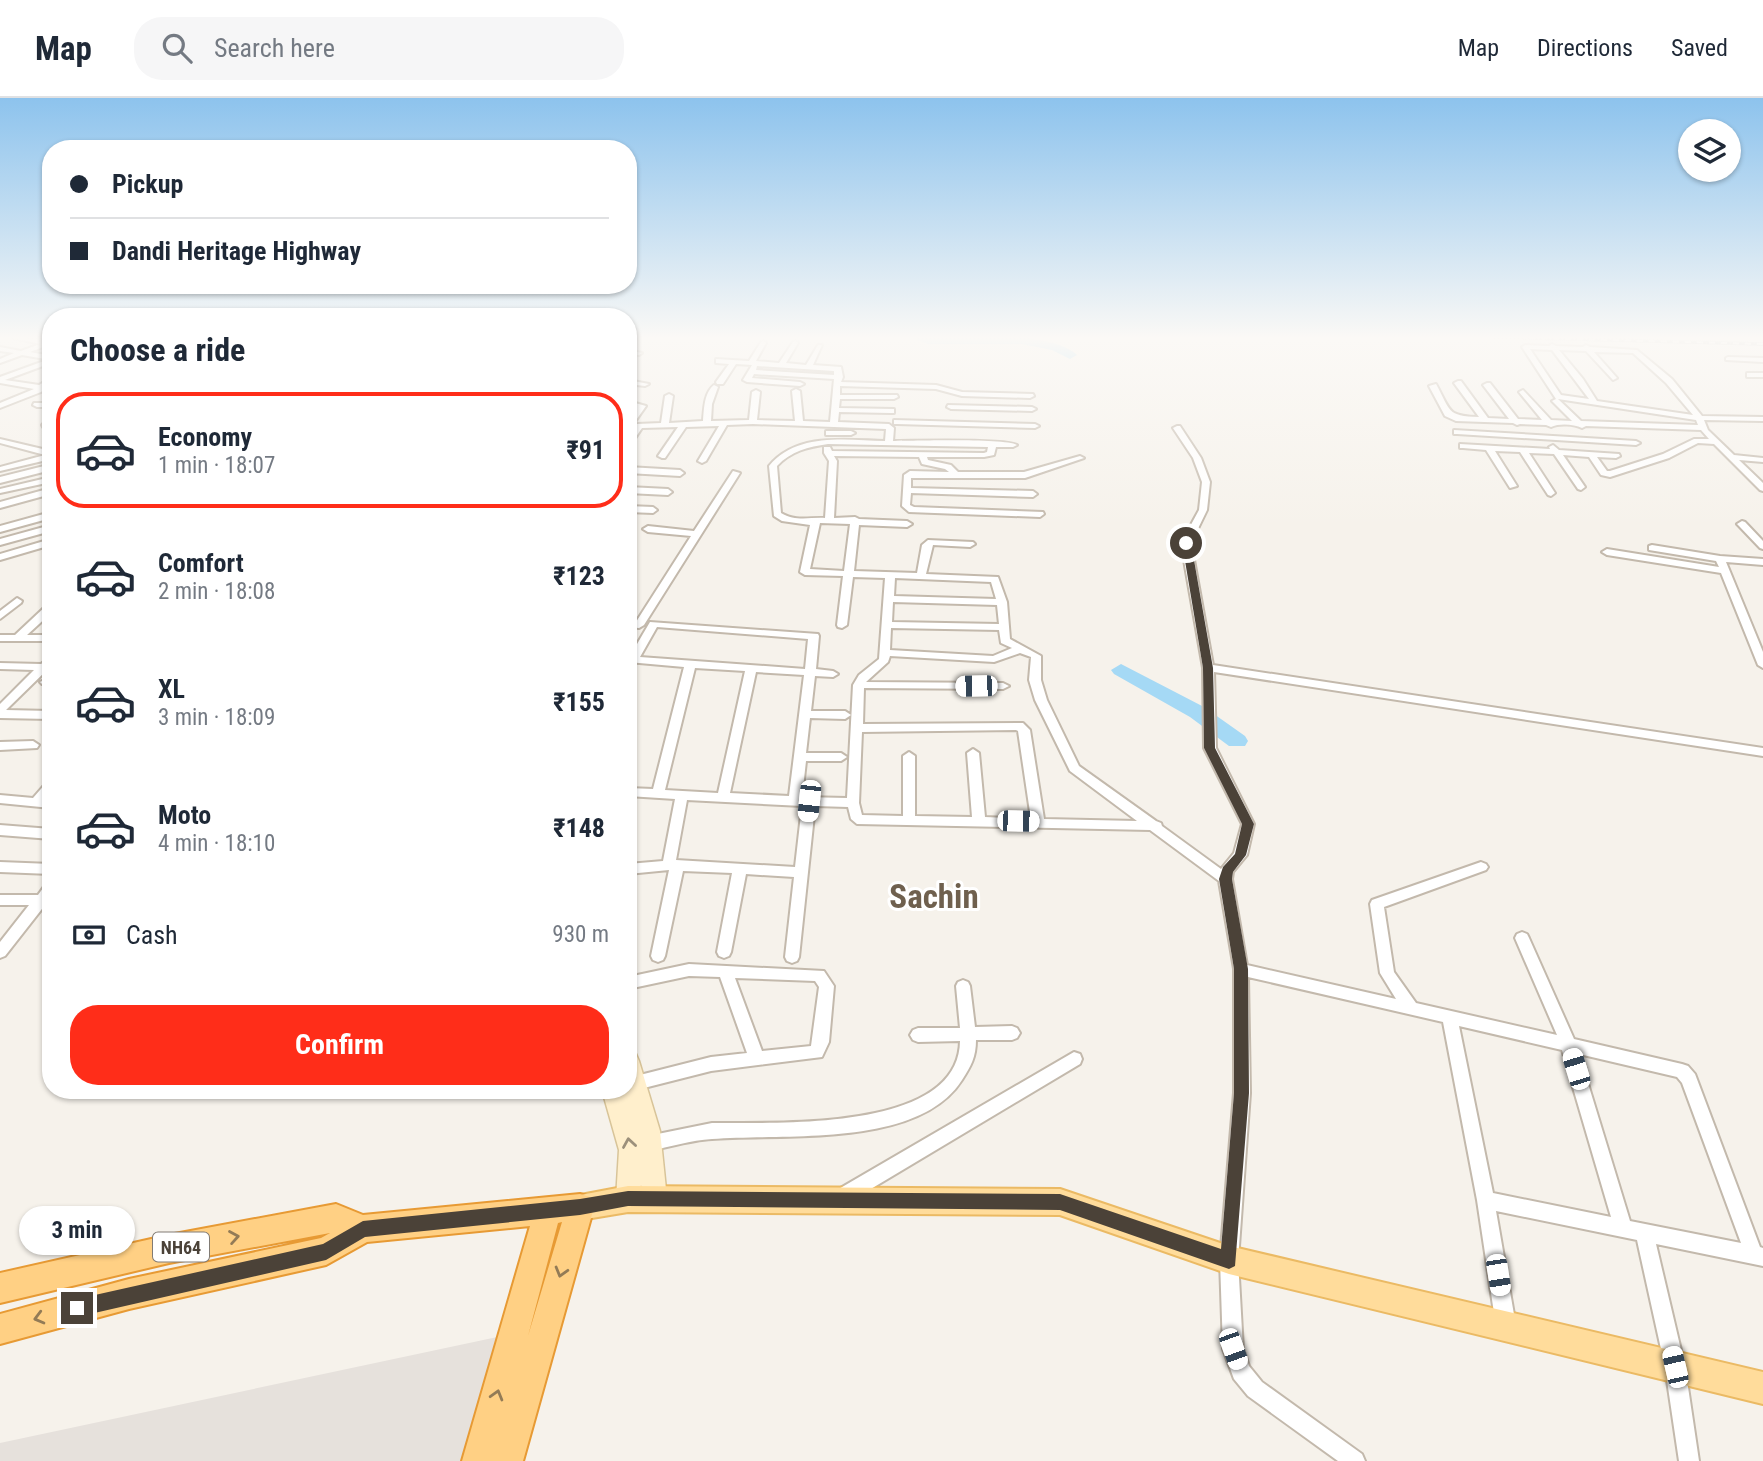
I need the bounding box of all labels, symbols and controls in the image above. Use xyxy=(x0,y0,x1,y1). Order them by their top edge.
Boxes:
search box xyxy=(134,17,624,80)
text: Map xyxy=(35,29,92,68)
icon: search xyxy=(158,29,196,67)
text: Search here xyxy=(214,33,335,63)
text: Map xyxy=(1458,34,1499,62)
text: Directions xyxy=(1537,34,1633,62)
text: Saved xyxy=(1671,34,1728,62)
map controls xyxy=(1678,119,1741,182)
button: layers xyxy=(1678,119,1741,182)
text: Pickup xyxy=(112,169,183,199)
text: Dandi Heritage Highway xyxy=(112,236,361,266)
text: Choose a ride xyxy=(70,331,245,369)
icon: car xyxy=(74,419,137,482)
text: Economy xyxy=(158,422,252,452)
text: ₹91 xyxy=(566,435,605,465)
text: 1 min · 18:07 xyxy=(158,452,275,479)
route start xyxy=(1170,527,1202,559)
icon: car xyxy=(74,545,137,608)
text: Comfort xyxy=(158,548,244,578)
text: ₹123 xyxy=(553,561,605,591)
text: 2 min · 18:08 xyxy=(158,578,275,605)
icon: car xyxy=(74,671,137,734)
text: XL xyxy=(158,674,185,704)
car xyxy=(955,675,998,697)
text: ₹155 xyxy=(553,687,605,717)
text: 3 min · 18:09 xyxy=(158,704,275,731)
car xyxy=(797,779,822,823)
icon: car xyxy=(74,797,137,860)
text: Moto xyxy=(158,800,211,830)
car xyxy=(997,810,1040,832)
text: ₹148 xyxy=(553,813,605,843)
text: 4 min · 18:10 xyxy=(158,830,275,857)
district label: Sachin xyxy=(889,877,979,916)
icon: cash xyxy=(70,916,108,954)
text: Cash xyxy=(126,920,178,950)
text: 930 m xyxy=(552,921,609,948)
button: Confirm xyxy=(70,1005,609,1085)
car xyxy=(1560,1046,1593,1092)
one-way arrow xyxy=(622,1137,637,1149)
callout: 3 min xyxy=(19,1206,135,1256)
text: 3 min xyxy=(51,1217,103,1244)
one-way arrow xyxy=(228,1230,240,1245)
road number: NH64 xyxy=(153,1232,209,1262)
car xyxy=(1485,1253,1512,1297)
one-way arrow xyxy=(554,1266,569,1278)
route end xyxy=(61,1292,93,1324)
one-way arrow xyxy=(33,1310,45,1325)
car xyxy=(1216,1326,1251,1372)
car xyxy=(1661,1344,1690,1390)
one-way arrow xyxy=(488,1389,503,1401)

